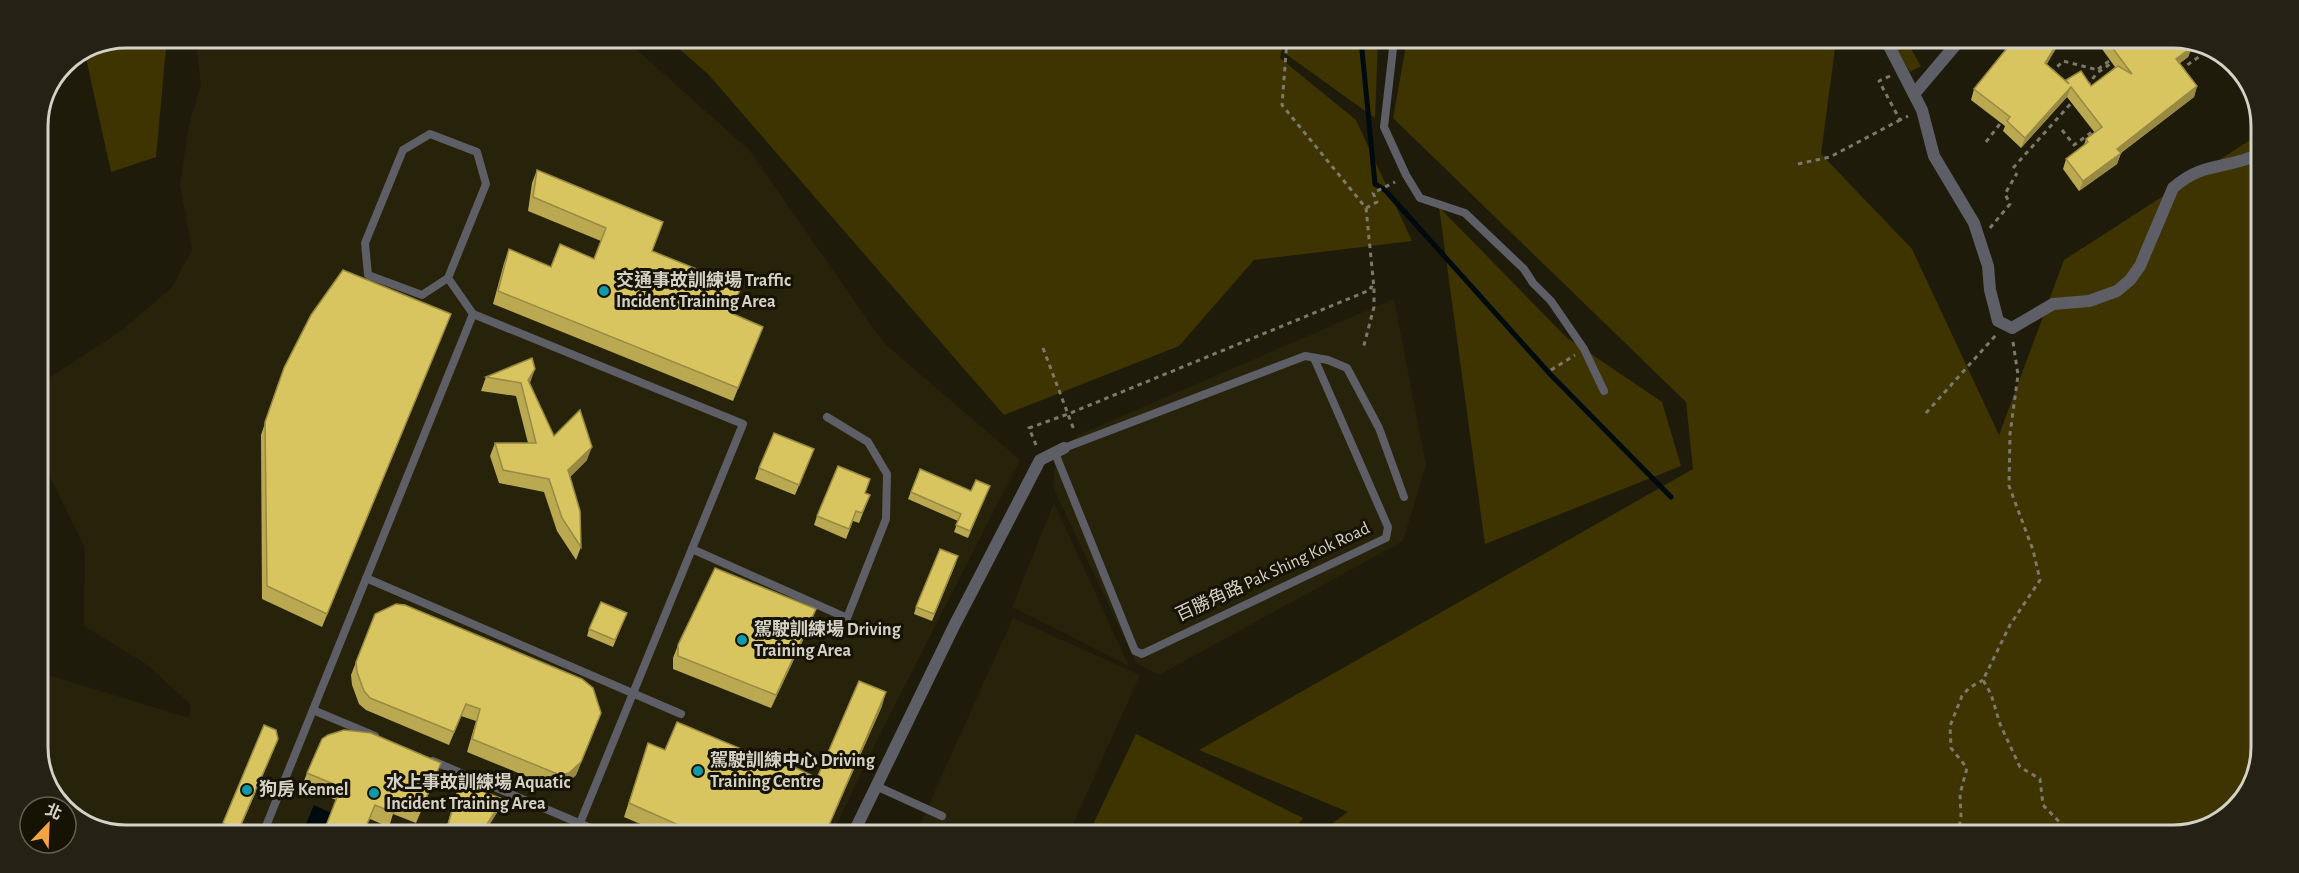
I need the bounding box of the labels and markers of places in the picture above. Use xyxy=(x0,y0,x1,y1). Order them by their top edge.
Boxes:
place label: 交通事故訓練場 Traffic Incident Training Area xyxy=(616,270,791,311)
marker: 交通事故訓練場 Traffic Incident Training Area xyxy=(597,284,611,298)
place label: 駕駛訓練場 Driving Training Area xyxy=(754,619,902,660)
marker: 駕駛訓練場 Driving Training Area xyxy=(735,633,749,647)
place label: 駕駛訓練中心 Driving Training Centre xyxy=(710,750,876,791)
marker: 駕駛訓練中心 Driving Training Centre xyxy=(691,764,705,778)
place label: 水上事故訓練場 Aquatic Incident Training Area xyxy=(386,772,570,813)
place label: 狗房 Kennel xyxy=(259,779,348,799)
marker: 狗房 Kennel xyxy=(240,783,254,797)
marker: 水上事故訓練場 Aquatic Incident Training Area xyxy=(367,786,381,800)

